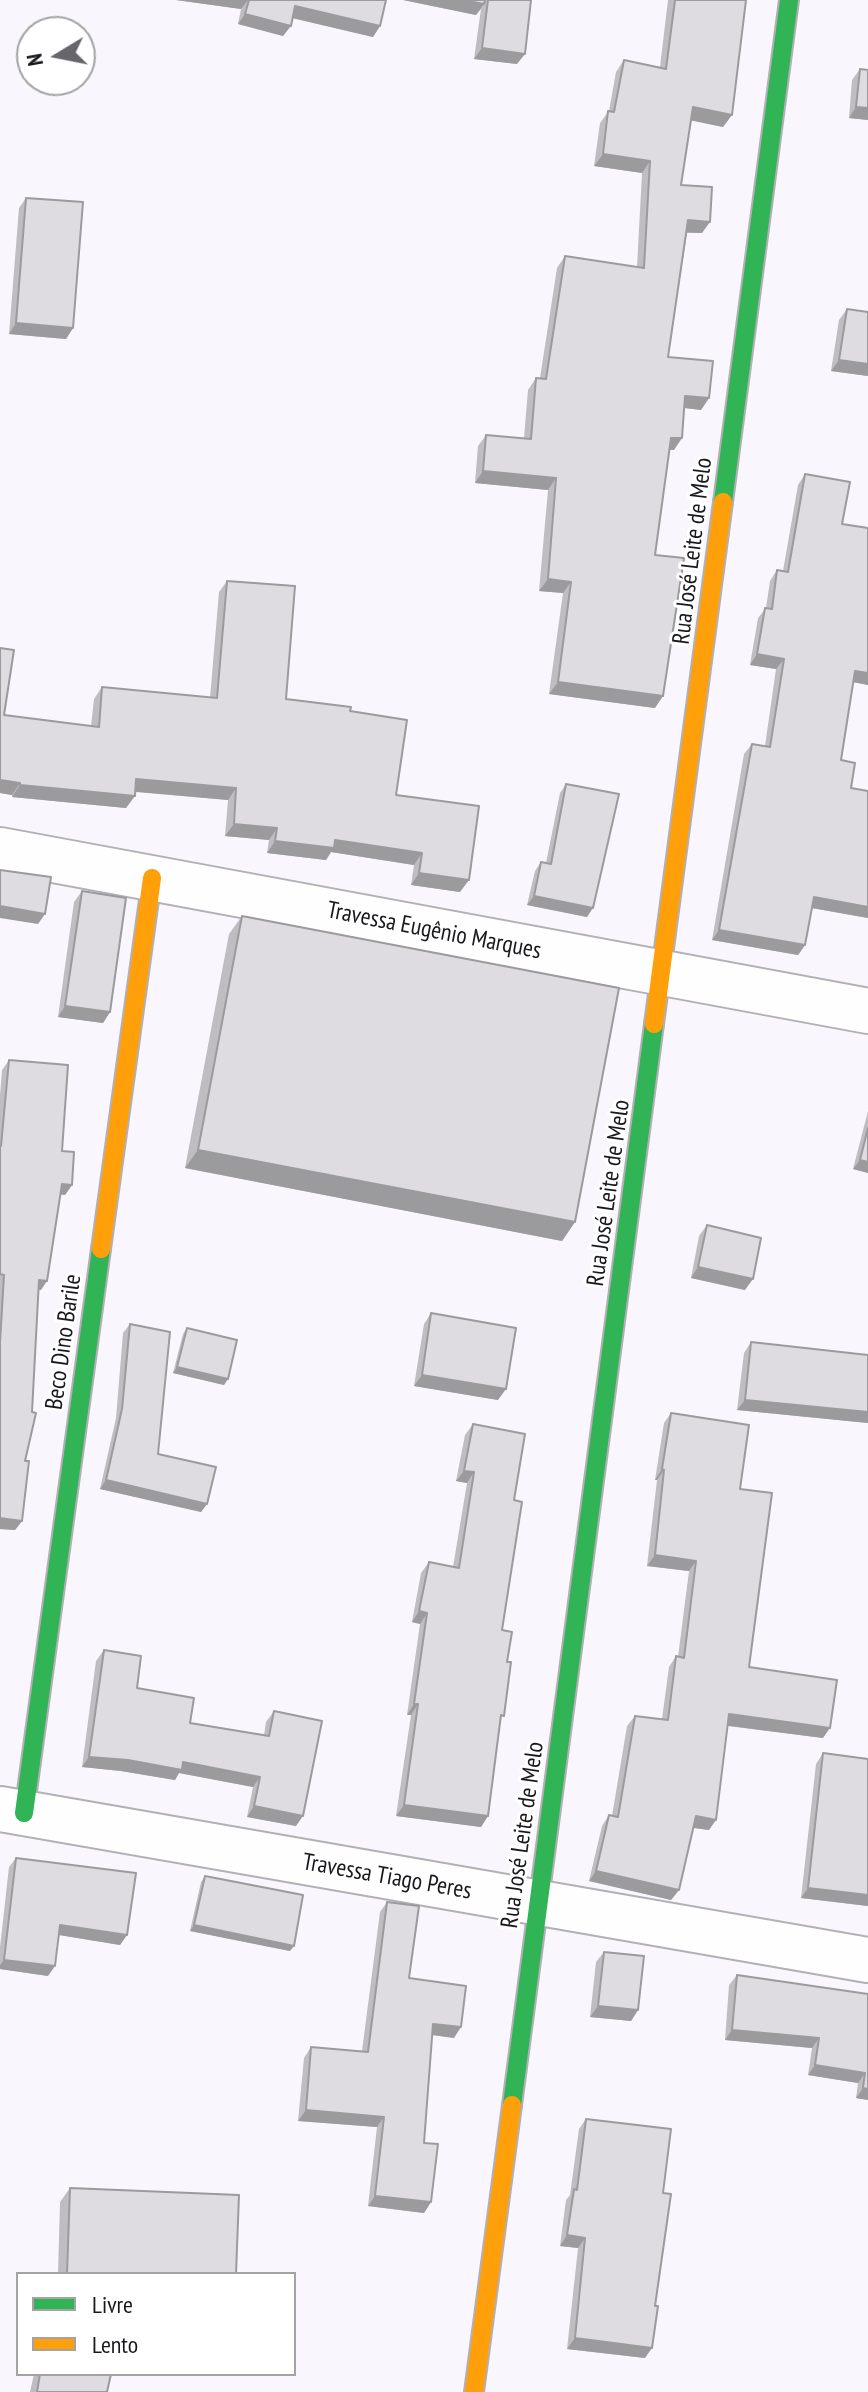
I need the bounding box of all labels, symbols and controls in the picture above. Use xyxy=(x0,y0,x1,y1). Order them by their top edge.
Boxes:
north arrow xyxy=(16,16,96,96)
text: N xyxy=(20,52,49,68)
street label: Rua José Leite de Melo xyxy=(667,456,719,646)
street label: Travessa Eugênio Marques xyxy=(325,896,543,966)
street label: Rua José Leite de Melo xyxy=(582,1098,636,1288)
street label: Beco Dino Barile xyxy=(40,1272,88,1412)
street label: Rua José Leite de Melo xyxy=(496,1740,550,1930)
street label: Travessa Tiago Peres xyxy=(300,1848,474,1906)
legend xyxy=(16,2272,296,2376)
text: Livre xyxy=(92,2289,133,2320)
text: Lento xyxy=(92,2329,138,2360)

